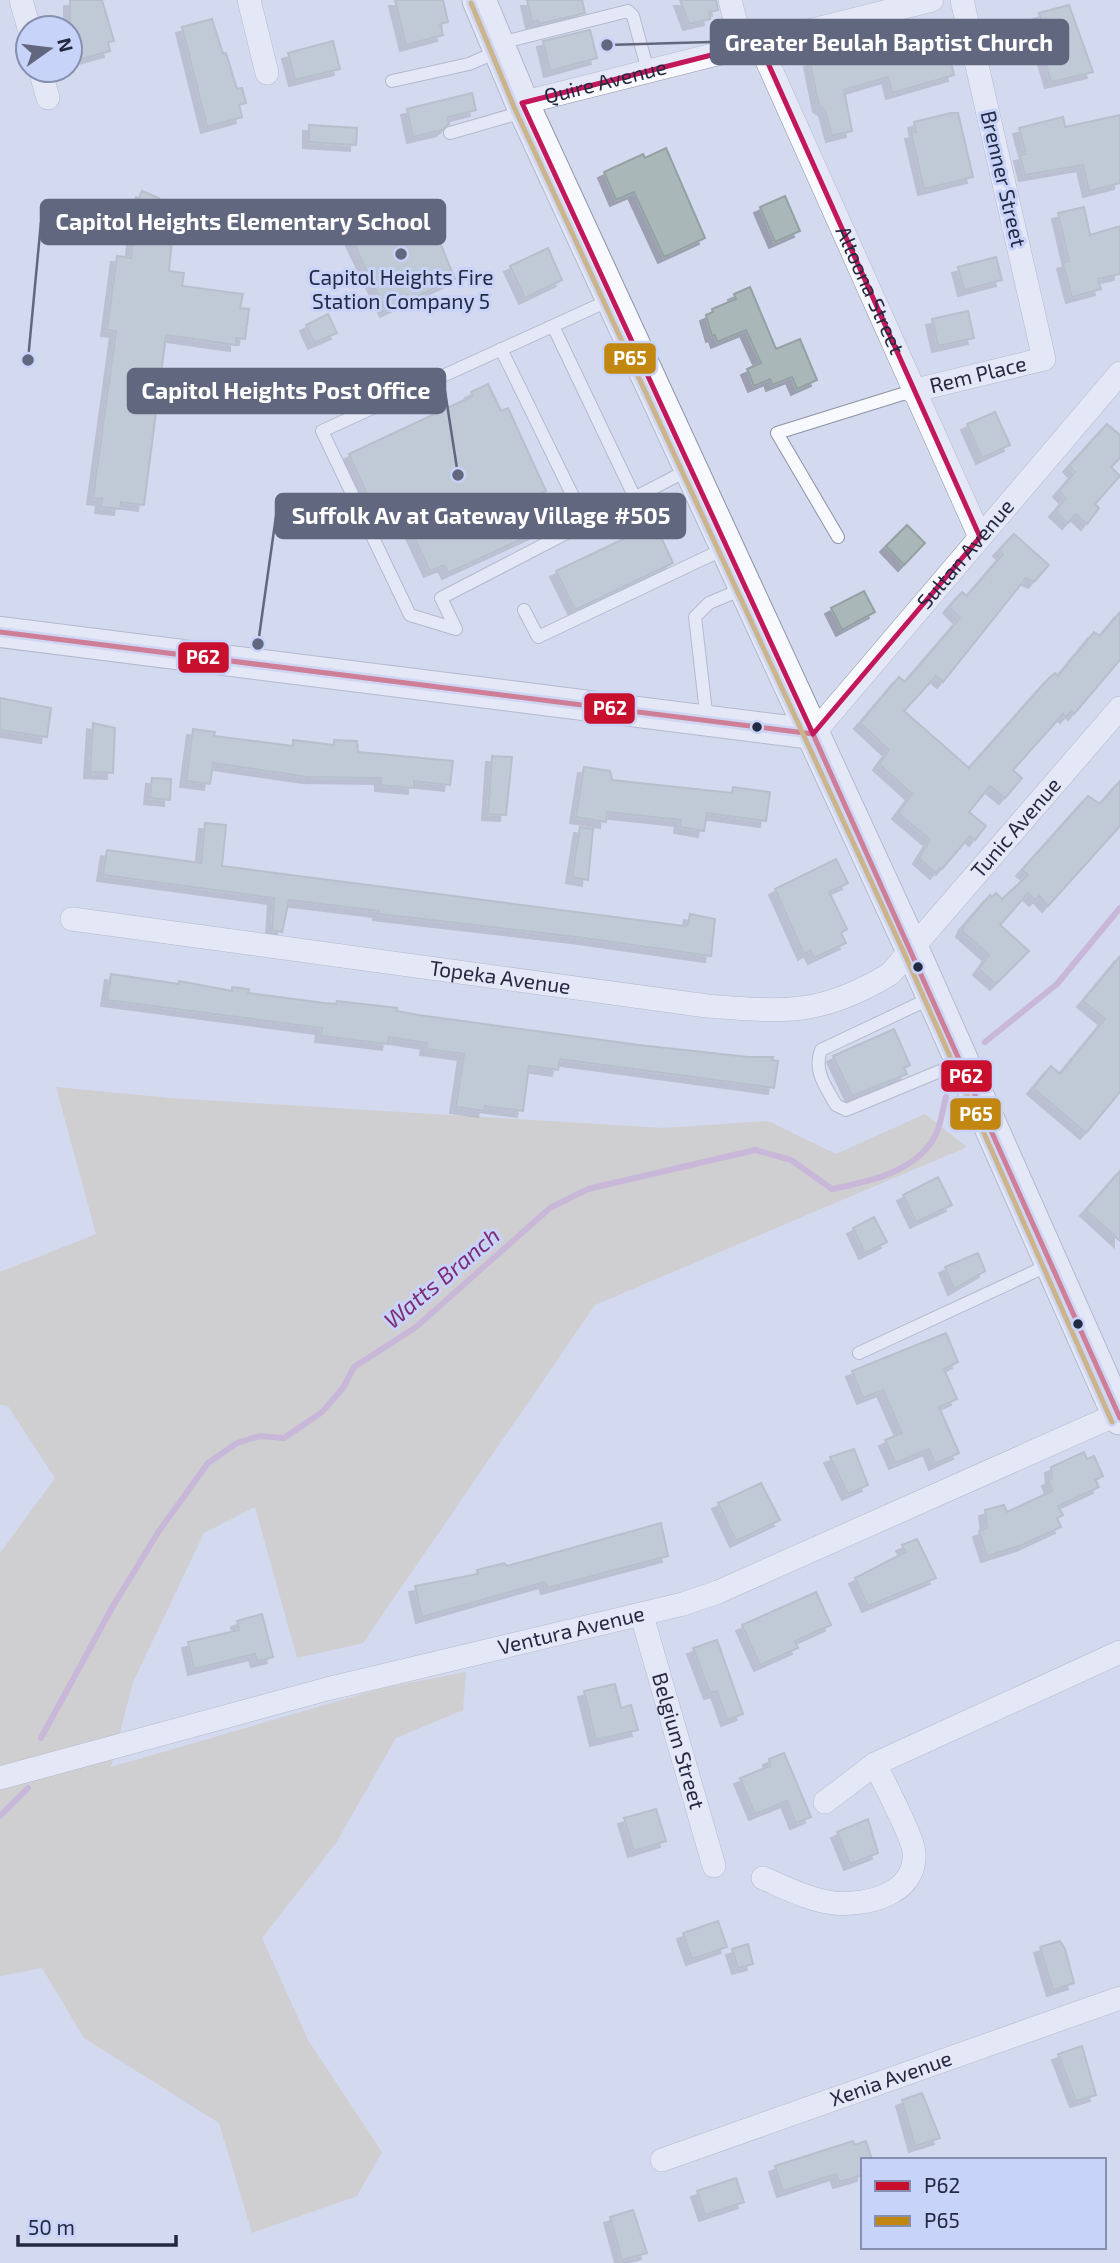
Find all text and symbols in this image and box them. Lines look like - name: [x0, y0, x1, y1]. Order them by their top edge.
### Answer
- north arrow: [14, 14, 84, 84]
- callout: Greater Beulah Baptist Church: [711, 20, 1068, 64]
- text: Greater Beulah Baptist Church: [725, 28, 1053, 56]
- text: N: [53, 35, 79, 54]
- street label: Quire Avenue: [541, 53, 669, 109]
- street label: Brenner Street: [977, 108, 1032, 249]
- callout: Capitol Heights Elementary School: [41, 200, 445, 244]
- text: Capitol Heights Elementary School: [55, 207, 431, 235]
- street label: Altoona Street: [831, 222, 911, 358]
- marker: Capitol Heights Fire Station Company 5: [393, 246, 409, 262]
- place label: Capitol Heights Fire Station Company 5: [309, 264, 493, 313]
- line badge: P65: [603, 342, 657, 375]
- text: P65: [613, 346, 647, 369]
- street label: Rem Place: [927, 350, 1029, 397]
- callout: Capitol Heights Post Office: [128, 369, 445, 413]
- text: Capitol Heights Post Office: [142, 376, 430, 404]
- street label: Sultan Avenue: [911, 493, 1018, 613]
- callout: Suffolk Av at Gateway Village #505: [276, 494, 685, 538]
- text: Suffolk Av at Gateway Village #505: [292, 501, 670, 529]
- line badge: P62: [177, 641, 230, 674]
- text: P62: [186, 645, 220, 668]
- line badge: P62: [583, 692, 636, 725]
- text: P62: [593, 696, 627, 719]
- unlabelled marker: [750, 720, 764, 734]
- street label: Tunic Avenue: [965, 772, 1065, 882]
- street label: Topeka Avenue: [428, 954, 572, 998]
- unlabelled marker: [911, 960, 925, 974]
- line badge: P62: [940, 1059, 993, 1093]
- text: P62: [949, 1064, 983, 1087]
- line badge: P65: [949, 1097, 1002, 1131]
- text: P65: [959, 1102, 993, 1125]
- water label: Watts Branch: [378, 1221, 505, 1334]
- unlabelled marker: [1071, 1317, 1085, 1331]
- street label: Ventura Avenue: [495, 1600, 647, 1659]
- street label: Belgium Street: [648, 1669, 711, 1812]
- street label: Xenia Avenue: [826, 2045, 955, 2111]
- legend: [861, 2158, 1106, 2249]
- text: P62: [924, 2172, 960, 2197]
- scale bar: [18, 2204, 175, 2248]
- text: P65: [924, 2207, 960, 2232]
- text: 50 m: [28, 2214, 75, 2239]

